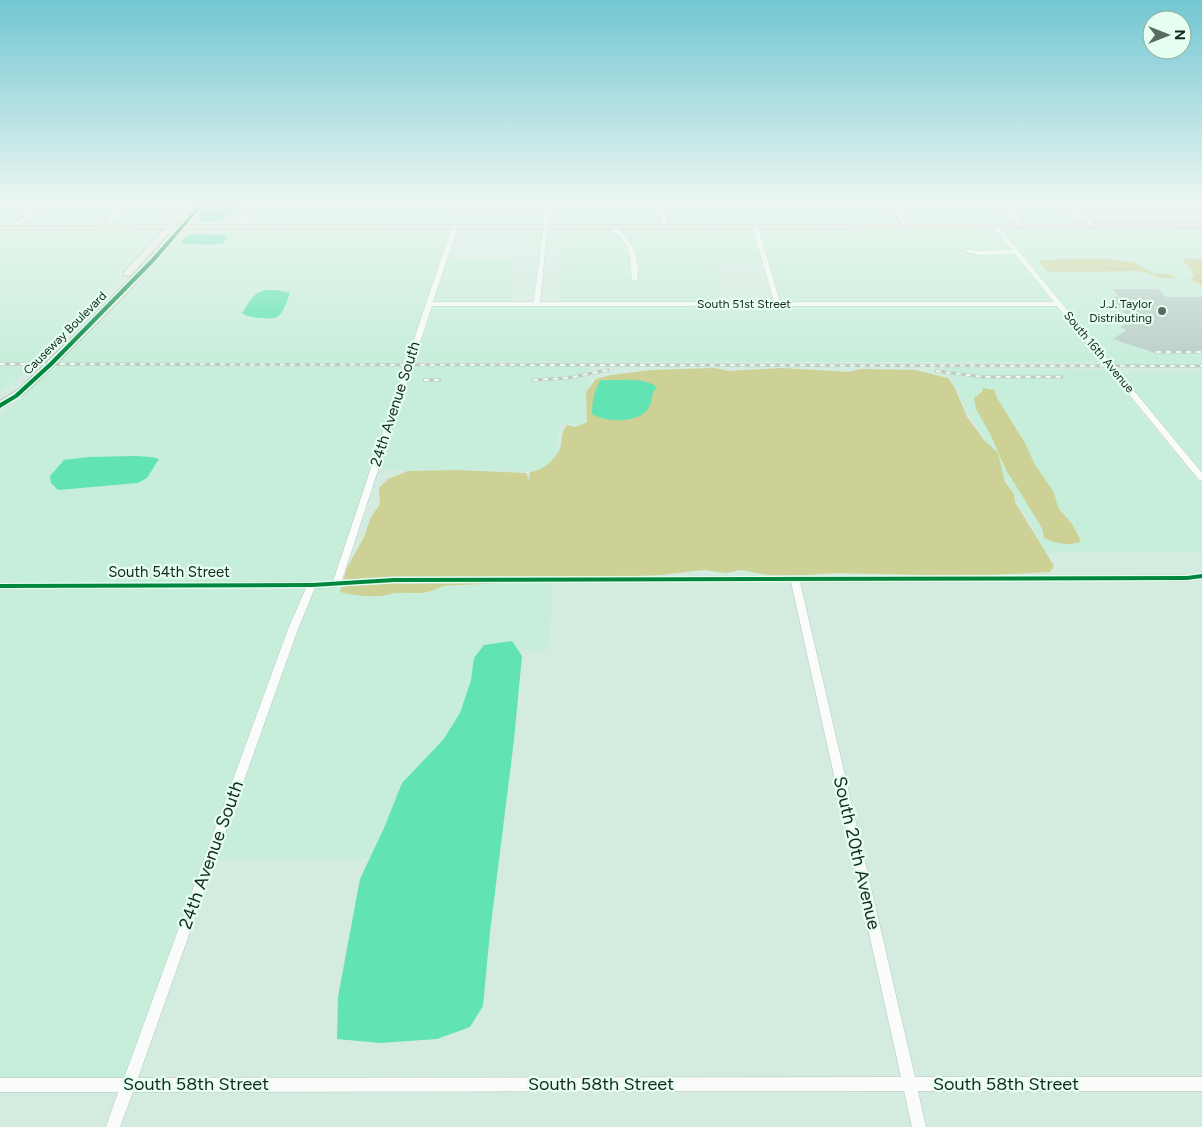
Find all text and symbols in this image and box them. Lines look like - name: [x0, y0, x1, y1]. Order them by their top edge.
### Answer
- north arrow: [1142, 10, 1192, 60]
- text: N: [1171, 30, 1188, 40]
- street label: Causeway Boulevard: [21, 289, 109, 377]
- street label: South 51st Street: [697, 297, 791, 311]
- place label: J.J. Taylor Distributing: [1089, 297, 1152, 325]
- marker: J.J. Taylor Distributing: [1156, 305, 1168, 317]
- street label: South 16th Avenue: [1061, 309, 1137, 396]
- street label: 24th Avenue South: [366, 339, 424, 469]
- street label: South 54th Street: [108, 563, 230, 581]
- street label: South 20th Avenue: [829, 774, 885, 932]
- street label: 24th Avenue South: [174, 778, 248, 932]
- street label: South 58th Street: [123, 1073, 269, 1095]
- street label: South 58th Street: [528, 1073, 674, 1095]
- street label: South 58th Street: [933, 1073, 1079, 1095]

